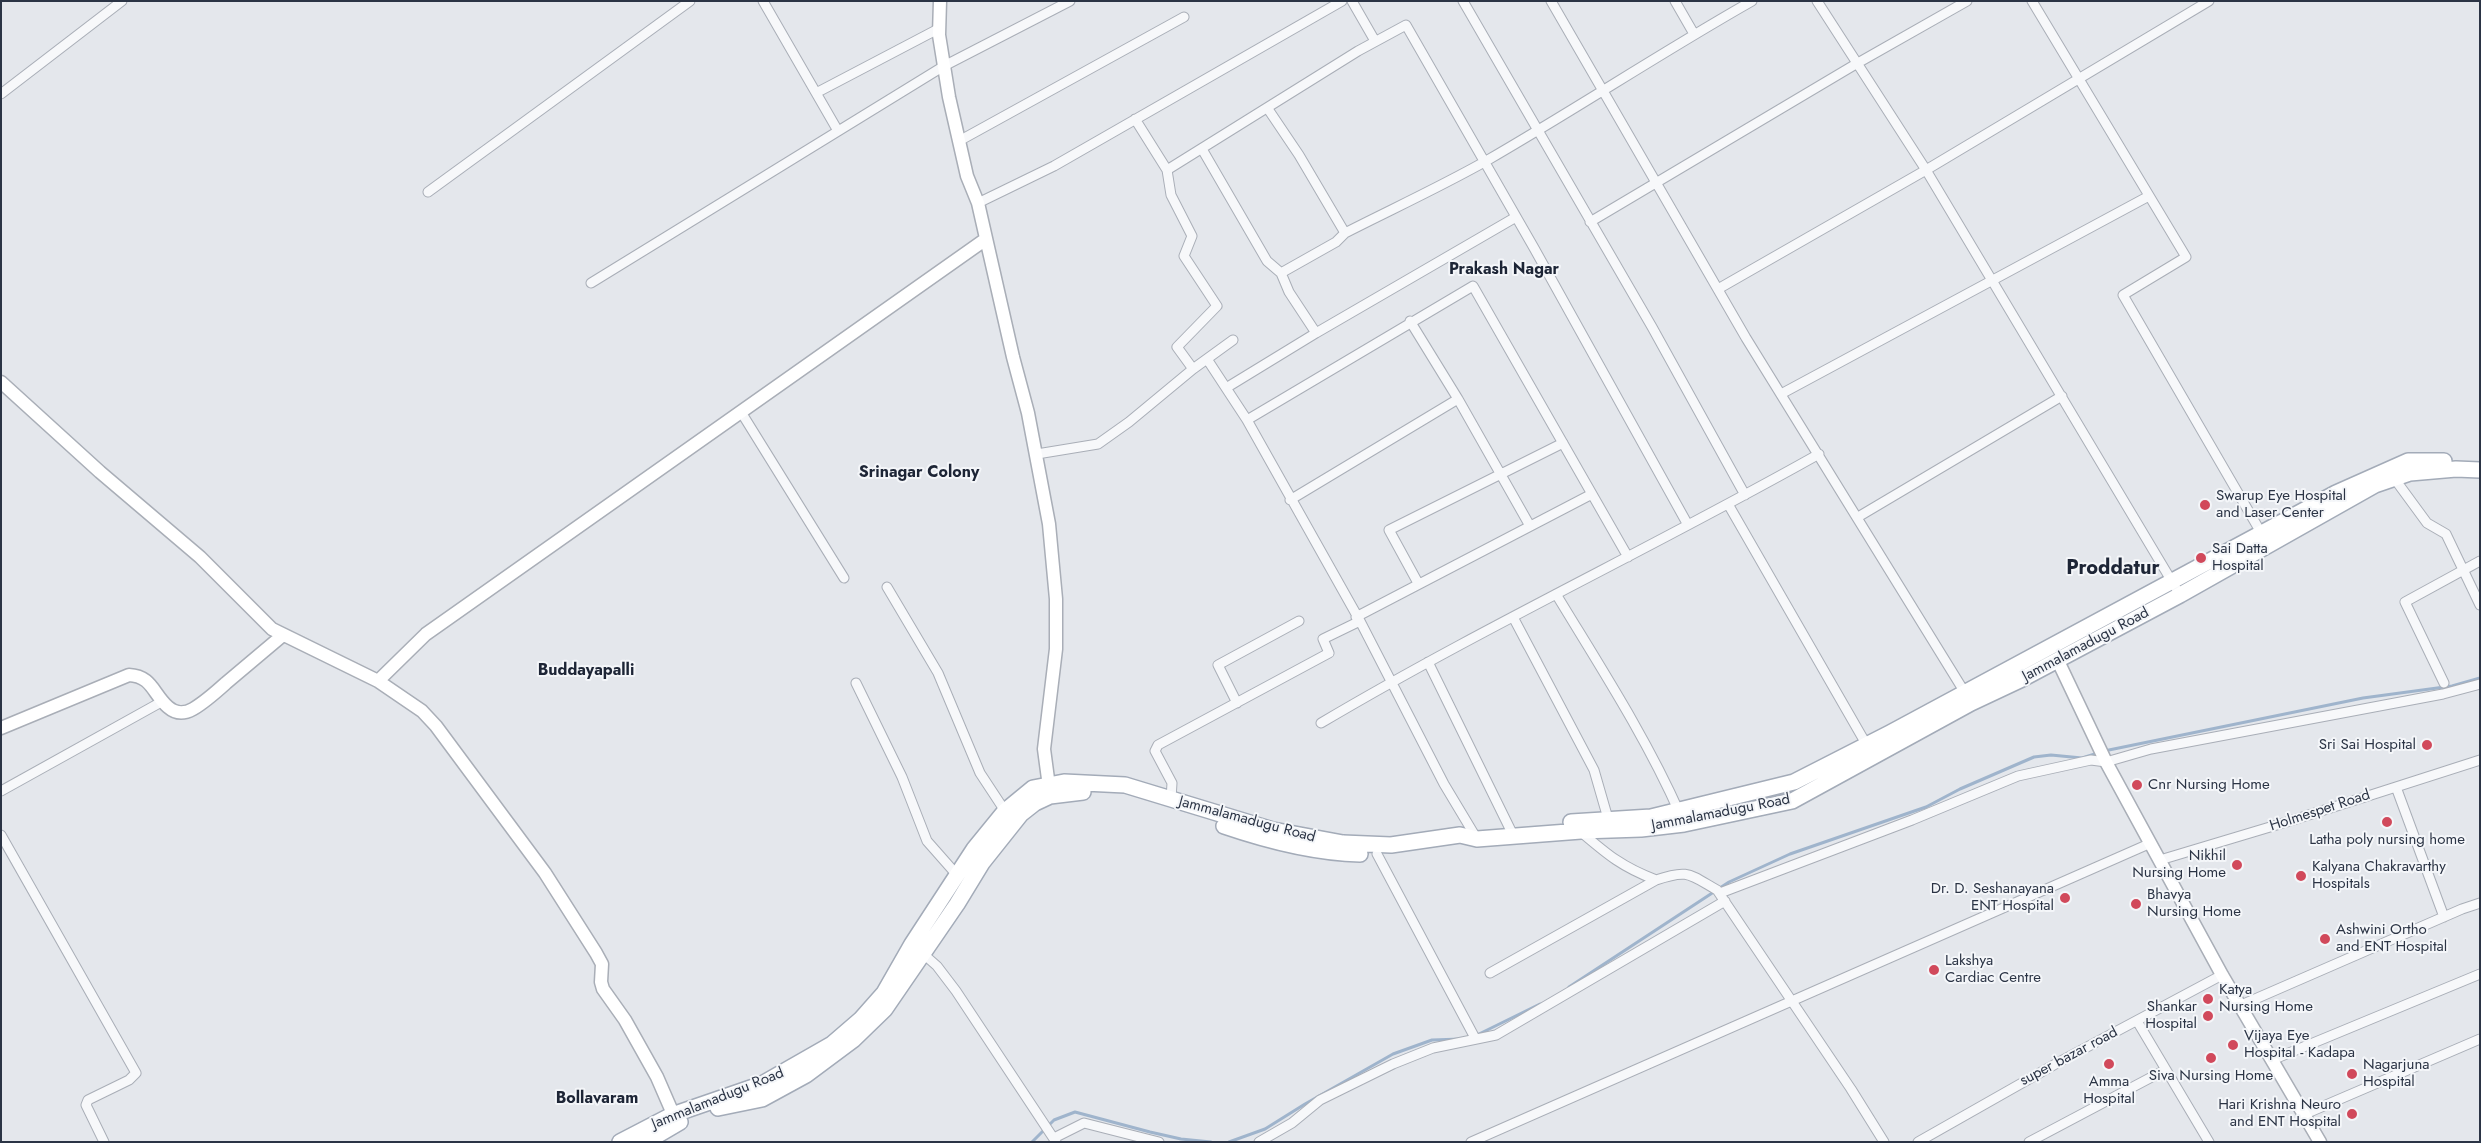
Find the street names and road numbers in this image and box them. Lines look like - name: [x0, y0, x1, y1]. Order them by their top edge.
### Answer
- street label: Jammalamadugu Road: [2020, 604, 2152, 686]
- street label: Holmespet Road: [2267, 786, 2373, 836]
- street label: Jammalamadugu Road: [1650, 791, 1792, 835]
- street label: Jammalamadugu Road: [1177, 793, 1317, 847]
- street label: super bazar road: [2017, 1024, 2121, 1090]
- street label: Jammalamadugu Road: [649, 1064, 787, 1134]

